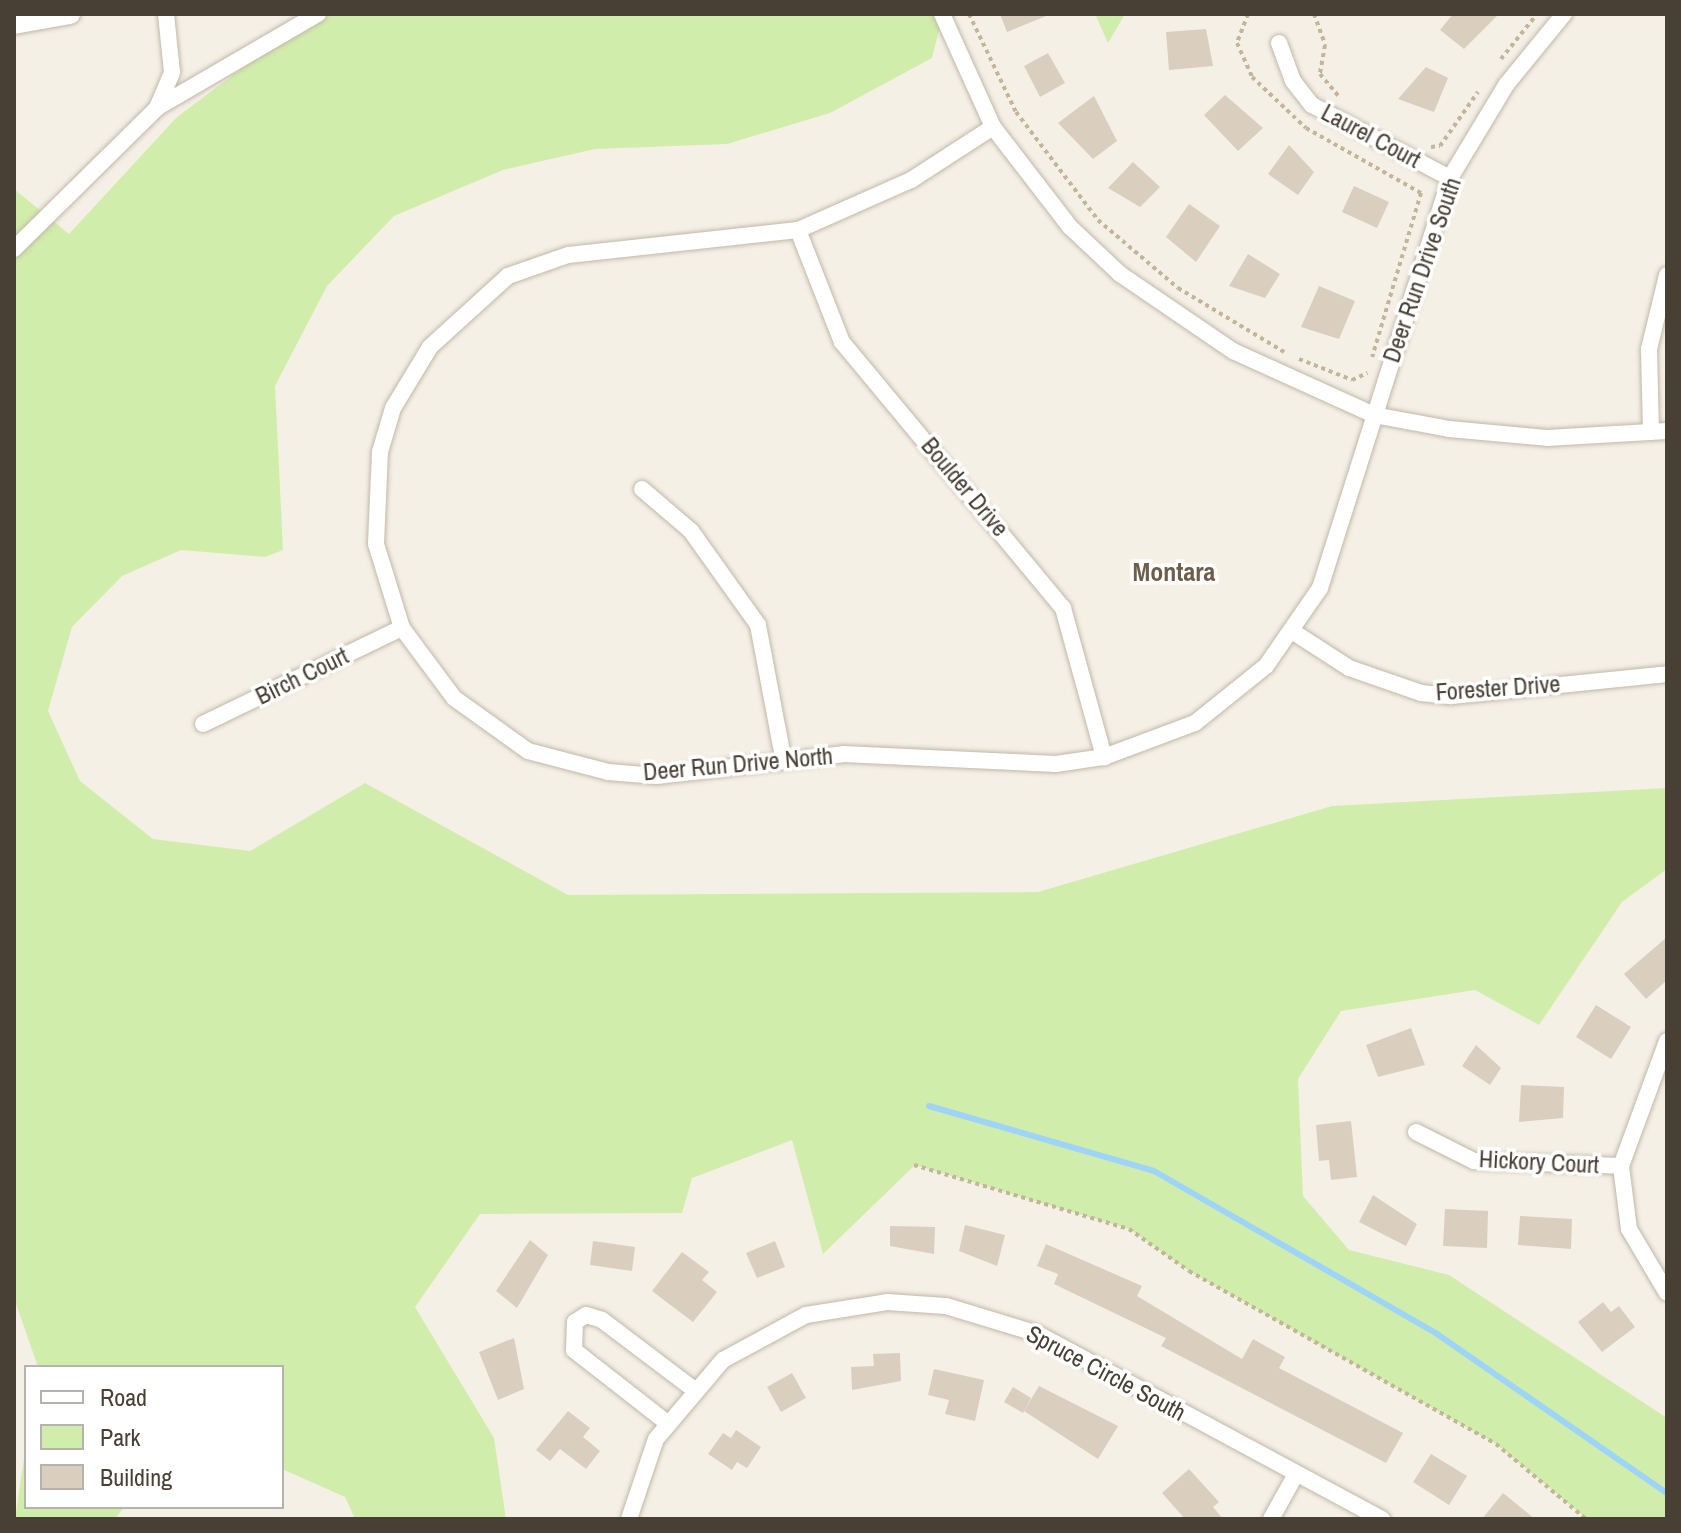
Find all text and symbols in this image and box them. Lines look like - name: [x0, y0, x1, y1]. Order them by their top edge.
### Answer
- street label: Laurel Court: [1316, 98, 1426, 174]
- street label: Deer Run Drive South: [1377, 174, 1467, 366]
- street label: Boulder Drive: [915, 432, 1015, 542]
- district label: Montara: [1133, 556, 1215, 588]
- street label: Birch Court: [251, 641, 353, 711]
- street label: Forester Drive: [1435, 669, 1561, 707]
- street label: Deer Run Drive North: [642, 741, 834, 787]
- street label: Hickory Court: [1478, 1144, 1600, 1180]
- street label: Spruce Circle South: [1021, 1319, 1191, 1427]
- legend: [24, 1365, 284, 1509]
- text: Road: [100, 1381, 147, 1413]
- text: Park: [100, 1421, 140, 1453]
- text: Building: [100, 1461, 172, 1493]

